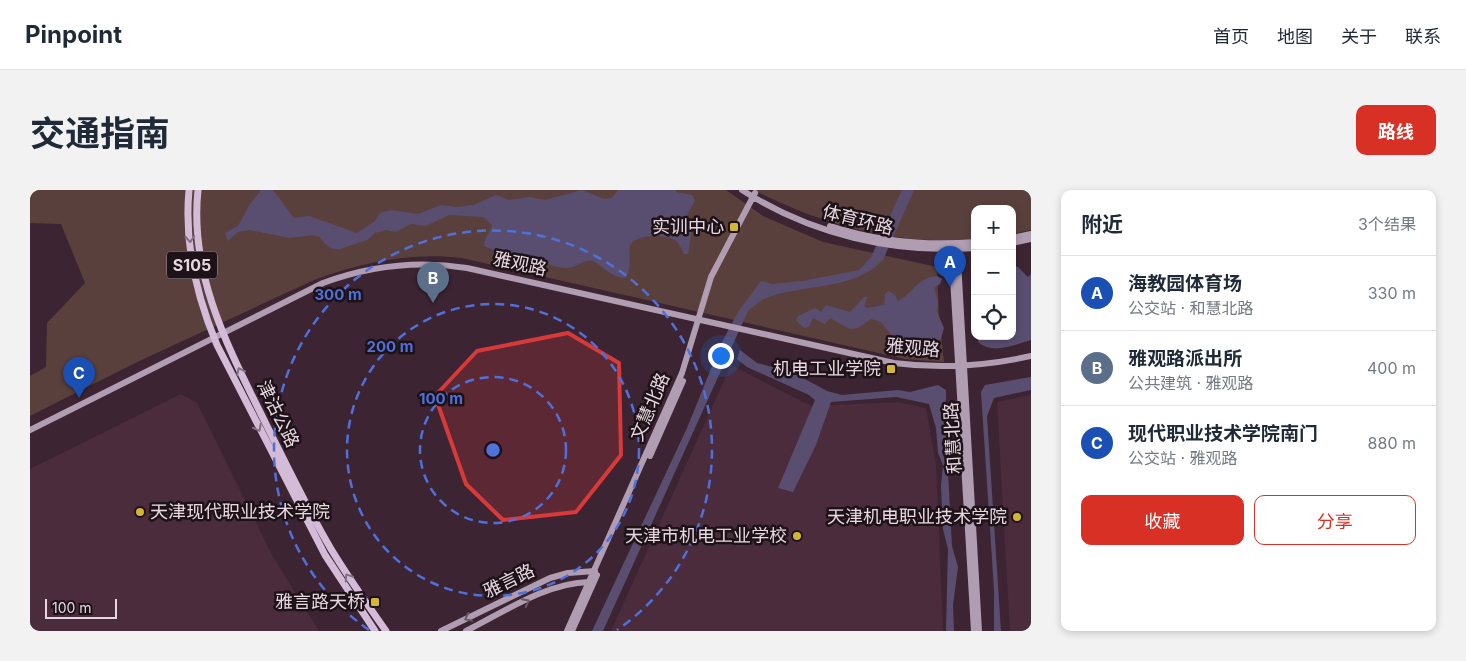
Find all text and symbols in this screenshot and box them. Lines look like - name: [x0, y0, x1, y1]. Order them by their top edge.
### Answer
- text: Pinpoint: [25, 20, 122, 49]
- text: 首页: [1213, 26, 1249, 47]
- text: 地图: [1277, 26, 1313, 47]
- text: 关于: [1341, 26, 1377, 47]
- text: 联系: [1405, 26, 1441, 47]
- button: 路线: [1356, 105, 1436, 155]
- text: 交通指南: [30, 112, 170, 154]
- street label: 体育环路: [821, 201, 896, 238]
- map controls: [971, 205, 1016, 340]
- button: +: [971, 205, 1016, 250]
- text: 附近: [1081, 212, 1123, 237]
- text: 3个结果: [1358, 214, 1416, 234]
- place label: 实训中心: [652, 216, 724, 237]
- marker: 实训中心: [728, 221, 740, 233]
- one-way arrow: [184, 235, 195, 243]
- pin: A: [934, 246, 966, 287]
- street label: 雅观路: [492, 248, 549, 279]
- button: −: [971, 250, 1016, 295]
- road number: S105: [167, 252, 217, 278]
- pin: B: [417, 262, 449, 303]
- text: 海教园体育场: [1128, 272, 1242, 295]
- text: A: [1091, 283, 1103, 303]
- text: 330 m: [1368, 283, 1416, 303]
- text: 300 m: [314, 285, 362, 304]
- button: locate: [971, 295, 1016, 340]
- text: 公交站 · 和慧北路: [1128, 298, 1254, 318]
- street label: 雅观路: [885, 335, 941, 360]
- text: 200 m: [367, 337, 413, 356]
- your location: [708, 343, 734, 369]
- text: 雅观路派出所: [1128, 347, 1242, 370]
- pin: C: [63, 357, 95, 398]
- place label: 机电工业学院: [773, 358, 881, 379]
- text: B: [1092, 358, 1102, 378]
- text: 400 m: [1367, 358, 1416, 378]
- marker: 机电工业学院: [885, 363, 897, 375]
- one-way arrow: [236, 367, 246, 376]
- street label: 文慧北路: [626, 370, 673, 444]
- text: 公共建筑 · 雅观路: [1128, 373, 1254, 393]
- street label: 津沽公路: [253, 377, 304, 451]
- text: 100 m: [419, 389, 463, 408]
- street label: 和慧北路: [940, 402, 965, 475]
- text: 现代职业技术学院南门: [1128, 422, 1318, 445]
- one-way arrow: [252, 423, 262, 432]
- text: C: [1091, 433, 1103, 453]
- text: 880 m: [1368, 433, 1416, 453]
- centre of rings: [484, 441, 502, 459]
- text: 公交站 · 雅观路: [1128, 448, 1238, 468]
- button: 收藏: [1081, 495, 1244, 545]
- button: 分享: [1254, 495, 1416, 545]
- place label: 天津现代职业技术学院: [150, 501, 330, 522]
- marker: 天津现代职业技术学院: [134, 506, 146, 518]
- place label: 天津机电职业技术学院: [827, 506, 1007, 527]
- marker: 天津机电职业技术学院: [1011, 511, 1023, 523]
- place label: 天津市机电工业学校: [625, 525, 787, 546]
- marker: 天津市机电工业学校: [791, 530, 803, 542]
- street label: 雅言路: [480, 559, 538, 602]
- one-way arrow: [345, 573, 354, 582]
- place label: 雅言路天桥: [275, 591, 365, 612]
- scale bar: [45, 596, 118, 619]
- marker: 雅言路天桥: [369, 596, 381, 608]
- one-way arrow: [520, 598, 529, 608]
- text: 100 m: [52, 599, 92, 616]
- one-way arrow: [464, 612, 473, 622]

